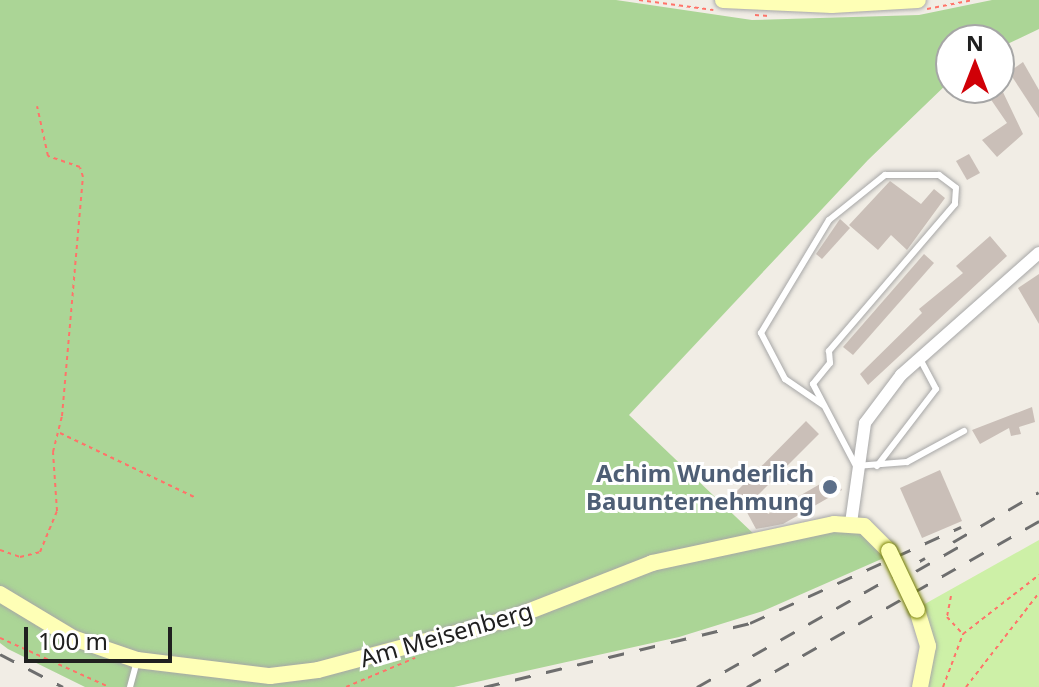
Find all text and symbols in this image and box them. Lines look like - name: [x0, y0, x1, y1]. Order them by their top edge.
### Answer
- north arrow: [935, 24, 1015, 104]
- text: N: [966, 27, 984, 57]
- place label: Achim Wunderlich Bauunternehmung: [586, 459, 814, 515]
- marker: Achim Wunderlich Bauunternehmung: [821, 478, 839, 496]
- street label: Am Meisenberg: [356, 596, 536, 672]
- scale bar: [28, 611, 176, 661]
- text: 100 m: [38, 624, 108, 657]

